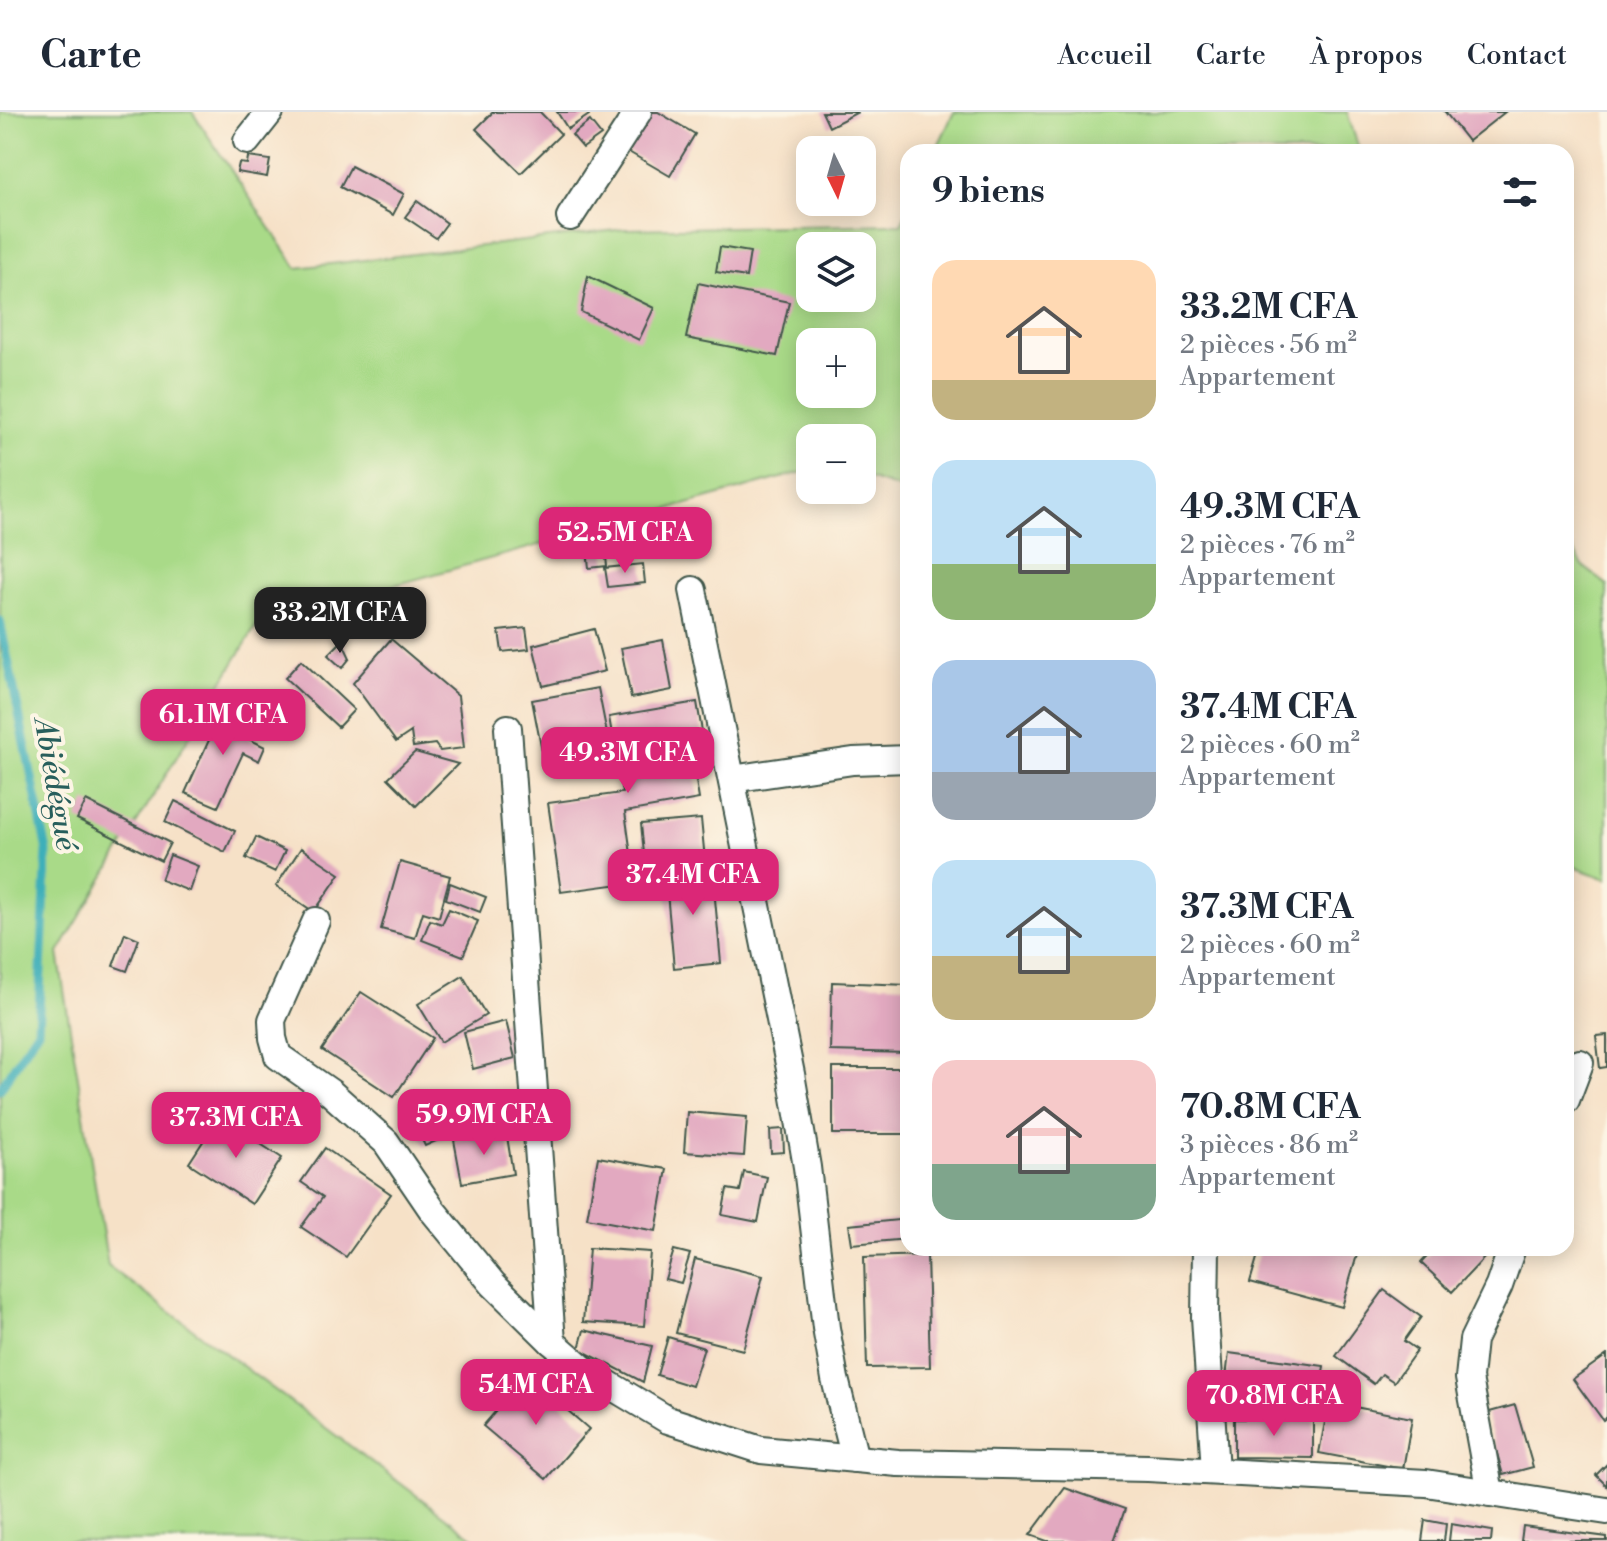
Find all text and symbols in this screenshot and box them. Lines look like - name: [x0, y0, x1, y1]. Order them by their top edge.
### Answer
- text: Carte: [40, 32, 142, 79]
- text: Accueil: [1057, 38, 1152, 73]
- text: Carte: [1196, 38, 1266, 73]
- text: À propos: [1310, 38, 1423, 73]
- text: Contact: [1467, 38, 1567, 73]
- north arrow: [796, 136, 876, 216]
- map controls: [796, 136, 876, 504]
- icon: filters: [1498, 170, 1542, 214]
- text: 9 biens: [932, 171, 1045, 213]
- button: layers: [796, 232, 876, 312]
- text: 33.2M CFA: [1180, 287, 1357, 329]
- icon: home: [996, 292, 1092, 388]
- button: +: [796, 328, 876, 408]
- text: 2 pièces · 56 m²: [1180, 329, 1357, 361]
- text: Appartement: [1180, 361, 1336, 393]
- button: −: [796, 424, 876, 504]
- text: 49.3M CFA: [1180, 487, 1360, 529]
- icon: home: [996, 492, 1092, 588]
- pin: 52.5M CFA: [533, 507, 717, 575]
- text: 52.5M CFA: [557, 517, 693, 549]
- text: 2 pièces · 76 m²: [1180, 529, 1355, 561]
- text: Appartement: [1180, 561, 1336, 593]
- pin: 33.2M CFA: [248, 587, 432, 655]
- text: 33.2M CFA: [272, 597, 408, 629]
- text: 37.4M CFA: [1180, 687, 1356, 729]
- pin: 61.1M CFA: [131, 689, 315, 757]
- icon: home: [996, 692, 1092, 788]
- text: 61.1M CFA: [158, 699, 288, 731]
- water label: Abiédégué: [24, 712, 86, 855]
- pin: 49.3M CFA: [536, 727, 720, 795]
- text: 2 pièces · 60 m²: [1180, 729, 1360, 761]
- text: 49.3M CFA: [559, 737, 697, 769]
- text: Appartement: [1180, 761, 1336, 793]
- pin: 37.4M CFA: [601, 849, 785, 917]
- text: 37.4M CFA: [626, 859, 760, 891]
- text: 37.3M CFA: [1180, 887, 1354, 929]
- icon: home: [996, 892, 1092, 988]
- text: 2 pièces · 60 m²: [1180, 929, 1360, 961]
- text: Appartement: [1180, 961, 1336, 993]
- text: 70.8M CFA: [1180, 1087, 1360, 1129]
- pin: 59.9M CFA: [392, 1089, 576, 1157]
- pin: 37.3M CFA: [144, 1092, 328, 1160]
- icon: home: [996, 1092, 1092, 1188]
- text: 59.9M CFA: [416, 1099, 552, 1131]
- text: 37.3M CFA: [170, 1102, 302, 1134]
- text: 3 pièces · 86 m²: [1180, 1129, 1358, 1161]
- text: Appartement: [1180, 1161, 1336, 1193]
- pin: 54M CFA: [462, 1359, 610, 1427]
- text: 54M CFA: [479, 1369, 593, 1401]
- pin: 70.8M CFA: [1182, 1370, 1366, 1438]
- text: 70.8M CFA: [1205, 1380, 1343, 1412]

